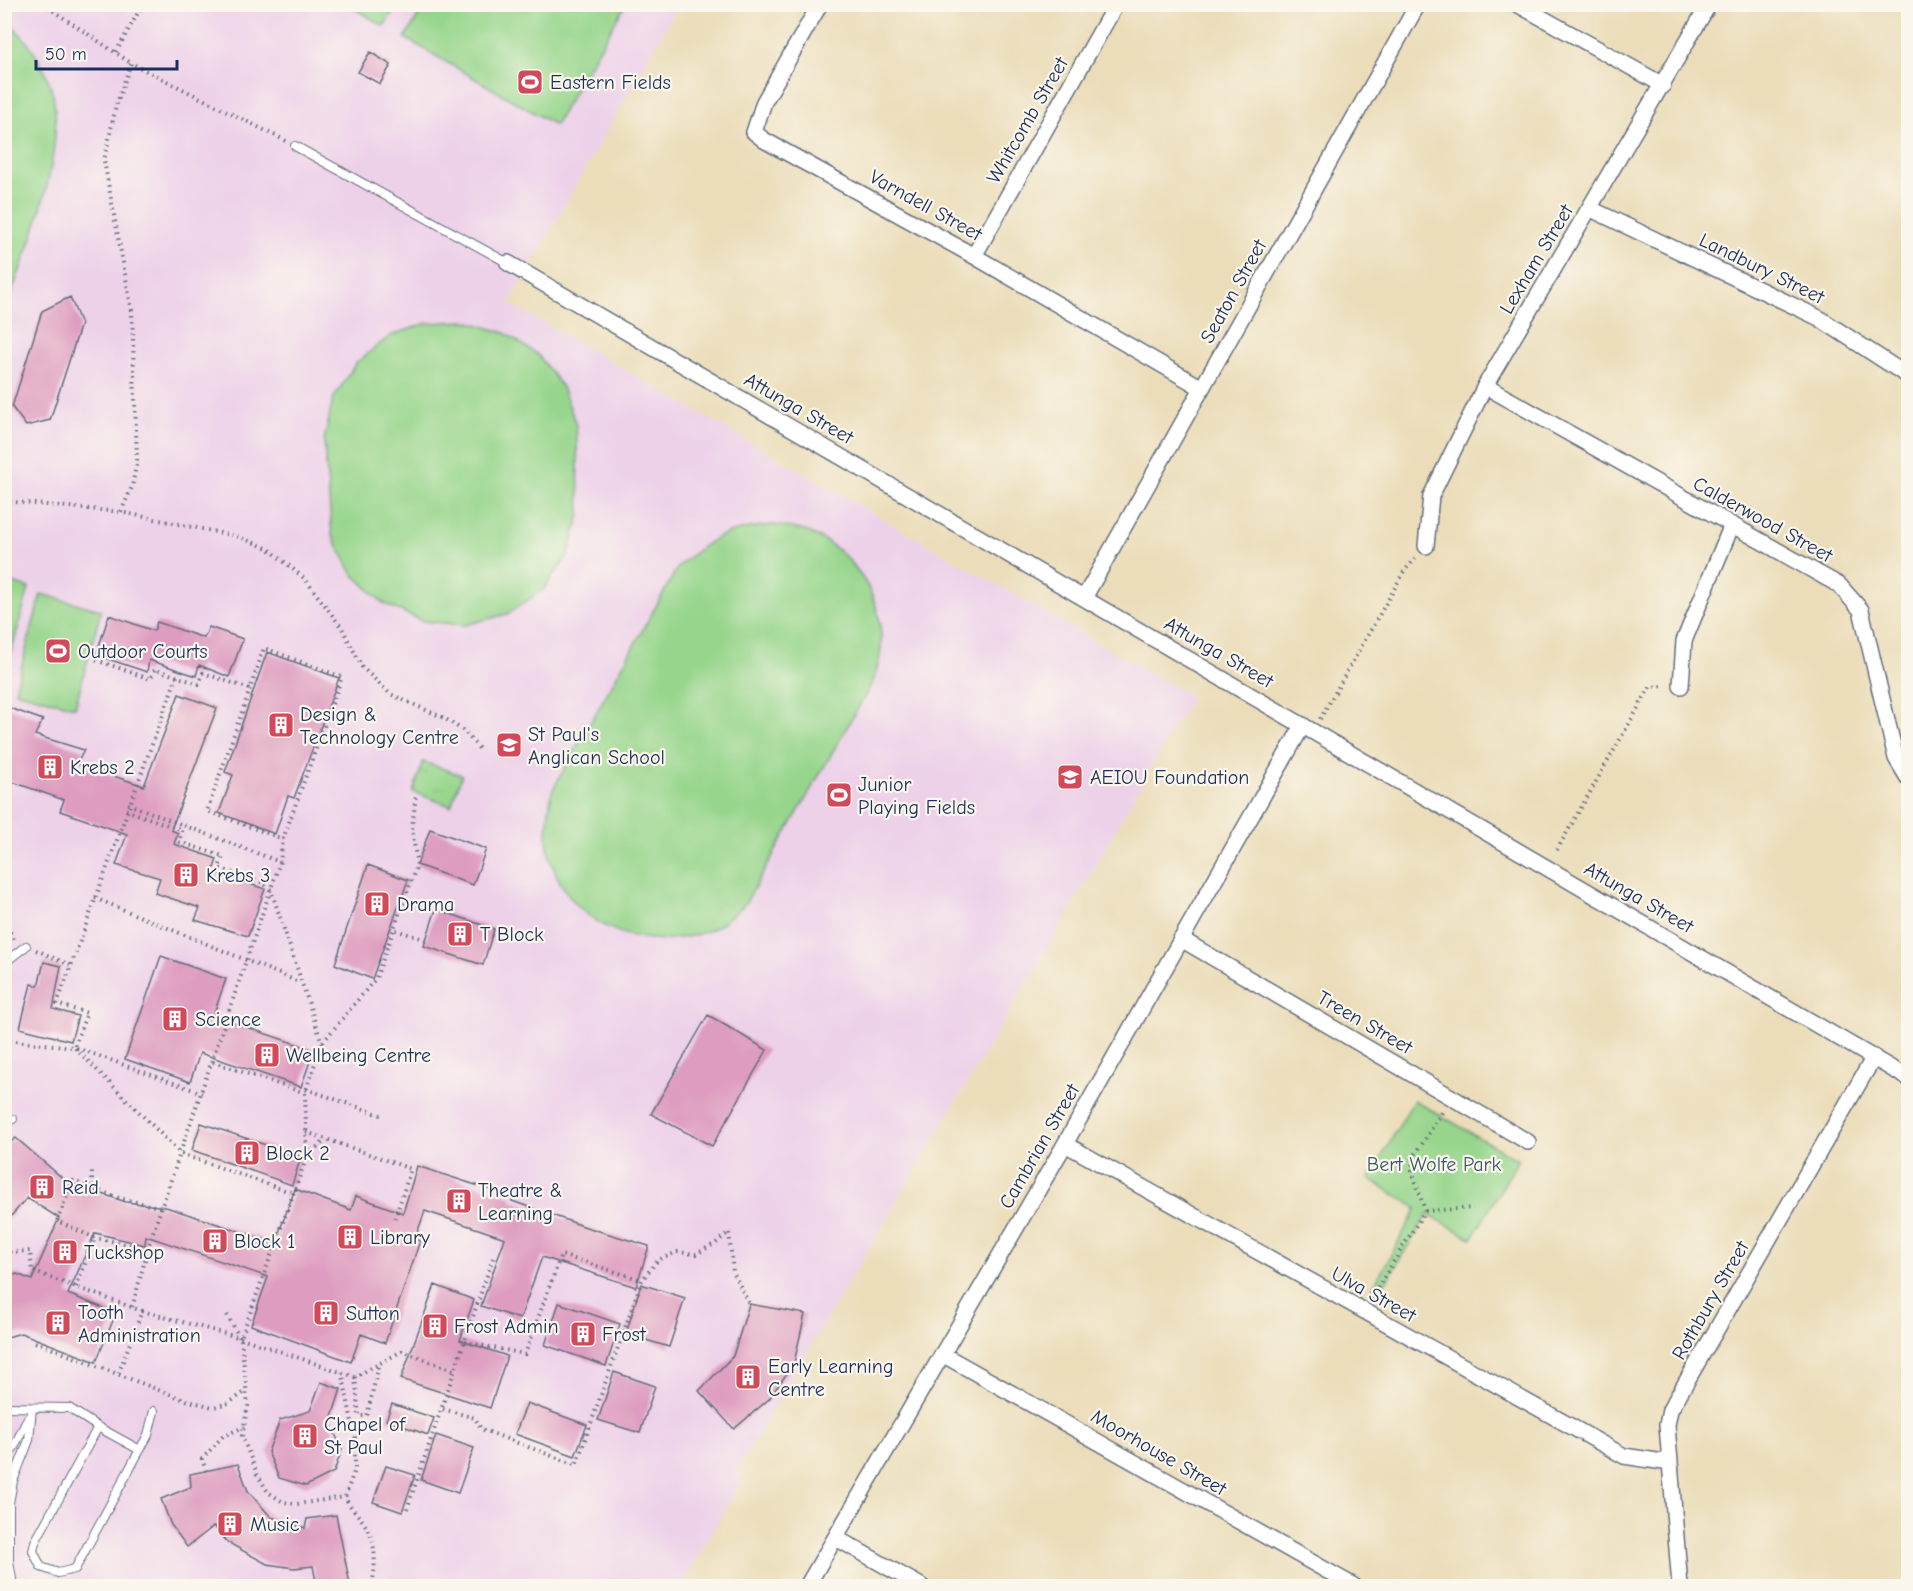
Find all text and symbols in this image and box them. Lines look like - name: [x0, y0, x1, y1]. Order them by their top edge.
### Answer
- scale bar: [36, 33, 177, 71]
- text: 50 m: [45, 44, 87, 65]
- street label: Whitcomb Street: [982, 52, 1074, 187]
- sports icon: Eastern Fields: [515, 67, 545, 97]
- place label: Eastern Fields: [550, 71, 671, 94]
- street label: Varndell Street: [865, 165, 987, 246]
- street label: Lexham Street: [1495, 199, 1579, 318]
- street label: Landbury Street: [1696, 228, 1829, 309]
- street label: Seaton Street: [1196, 234, 1272, 347]
- street label: Attunga Street: [740, 368, 858, 450]
- street label: Calderwood Street: [1689, 472, 1838, 568]
- street label: Attunga Street: [1160, 612, 1278, 694]
- sports icon: Outdoor Courts: [43, 636, 73, 666]
- place label: Outdoor Courts: [78, 640, 208, 663]
- place label: Design & Technology Centre: [300, 703, 459, 749]
- building icon: Design & Technology Centre: [266, 710, 296, 740]
- place label: St Paul's Anglican School: [528, 723, 665, 769]
- school or university icon: St Paul's Anglican School: [494, 730, 524, 760]
- building icon: Krebs 2: [35, 752, 65, 782]
- place label: Krebs 2: [70, 756, 135, 779]
- school or university icon: AEIOU Foundation: [1055, 762, 1085, 792]
- place label: AEIOU Foundation: [1090, 766, 1249, 789]
- place label: Junior Playing Fields: [858, 773, 975, 819]
- sports icon: Junior Playing Fields: [824, 780, 854, 810]
- street label: Attunga Street: [1580, 857, 1698, 939]
- building icon: Krebs 3: [171, 860, 201, 890]
- place label: Krebs 3: [206, 864, 270, 887]
- building icon: Drama: [362, 889, 392, 919]
- place label: Drama: [397, 893, 454, 916]
- building icon: T Block: [445, 919, 475, 949]
- place label: T Block: [480, 923, 544, 946]
- street label: Treen Street: [1313, 986, 1417, 1059]
- building icon: Science: [160, 1004, 190, 1034]
- place label: Science: [195, 1008, 261, 1031]
- building icon: Wellbeing Centre: [252, 1040, 282, 1070]
- place label: Wellbeing Centre: [286, 1044, 431, 1067]
- street label: Cambrian Street: [994, 1079, 1085, 1213]
- building icon: Block 2: [232, 1138, 262, 1168]
- place label: Block 2: [266, 1142, 330, 1165]
- park label: Bert Wolfe Park: [1367, 1153, 1502, 1176]
- building icon: Reid: [27, 1172, 57, 1202]
- place label: Reid: [62, 1176, 99, 1199]
- place label: Theatre & Learning: [478, 1179, 562, 1225]
- building icon: Theatre & Learning: [444, 1186, 474, 1216]
- building icon: Library: [335, 1222, 365, 1252]
- building icon: Block 1: [200, 1226, 230, 1256]
- place label: Library: [370, 1226, 430, 1249]
- place label: Block 1: [234, 1230, 295, 1253]
- street label: Rothbury Street: [1667, 1236, 1754, 1364]
- building icon: Tuckshop: [50, 1237, 80, 1267]
- place label: Tuckshop: [84, 1241, 164, 1264]
- street label: Ulva Street: [1327, 1262, 1421, 1328]
- building icon: Sutton: [311, 1298, 341, 1328]
- place label: Tooth Administration: [78, 1301, 201, 1347]
- place label: Sutton: [346, 1302, 400, 1325]
- building icon: Tooth Administration: [43, 1308, 73, 1338]
- building icon: Frost Admin: [420, 1311, 450, 1341]
- place label: Frost Admin: [454, 1315, 559, 1338]
- building icon: Frost: [568, 1319, 598, 1349]
- place label: Frost: [602, 1323, 647, 1346]
- place label: Early Learning Centre: [768, 1355, 894, 1401]
- building icon: Early Learning Centre: [733, 1362, 763, 1392]
- street label: Moorhouse Street: [1087, 1404, 1232, 1501]
- place label: Chapel of St Paul: [324, 1413, 407, 1459]
- building icon: Chapel of St Paul: [290, 1421, 320, 1451]
- building icon: Music: [215, 1509, 245, 1539]
- place label: Music: [250, 1513, 300, 1536]

